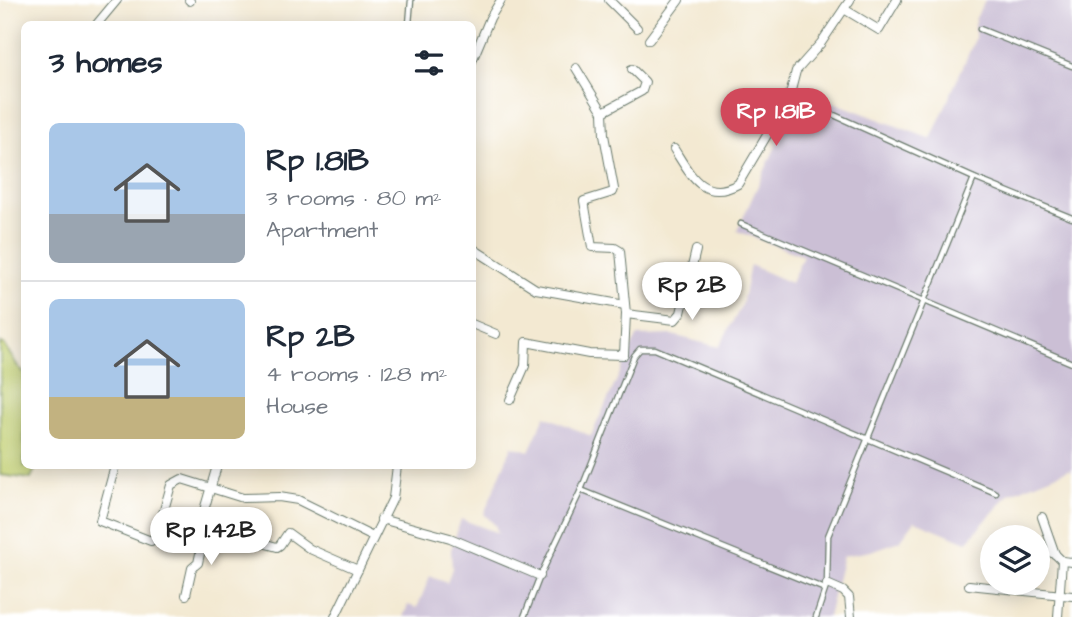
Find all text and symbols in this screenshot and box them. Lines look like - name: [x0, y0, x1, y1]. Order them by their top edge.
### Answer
- text: 3 homes: [49, 42, 163, 84]
- icon: filters: [410, 44, 448, 82]
- pin: Rp 1.81B: [704, 88, 848, 148]
- text: Rp 1.81B: [737, 95, 815, 127]
- text: Rp 1.81B: [266, 140, 369, 182]
- icon: home: [105, 151, 189, 235]
- text: 3 rooms · 80 m²: [266, 182, 442, 214]
- text: Apartment: [266, 214, 378, 246]
- pin: Rp 2B: [643, 262, 741, 322]
- text: Rp 2B: [658, 269, 726, 301]
- text: Rp 2B: [266, 316, 355, 358]
- icon: home: [105, 327, 189, 411]
- text: 4 rooms · 128 m²: [266, 358, 447, 390]
- text: House: [266, 390, 329, 422]
- pin: Rp 1.42B: [139, 508, 283, 567]
- text: Rp 1.42B: [166, 514, 256, 546]
- map controls: [980, 525, 1050, 595]
- button: layers: [980, 525, 1050, 595]

